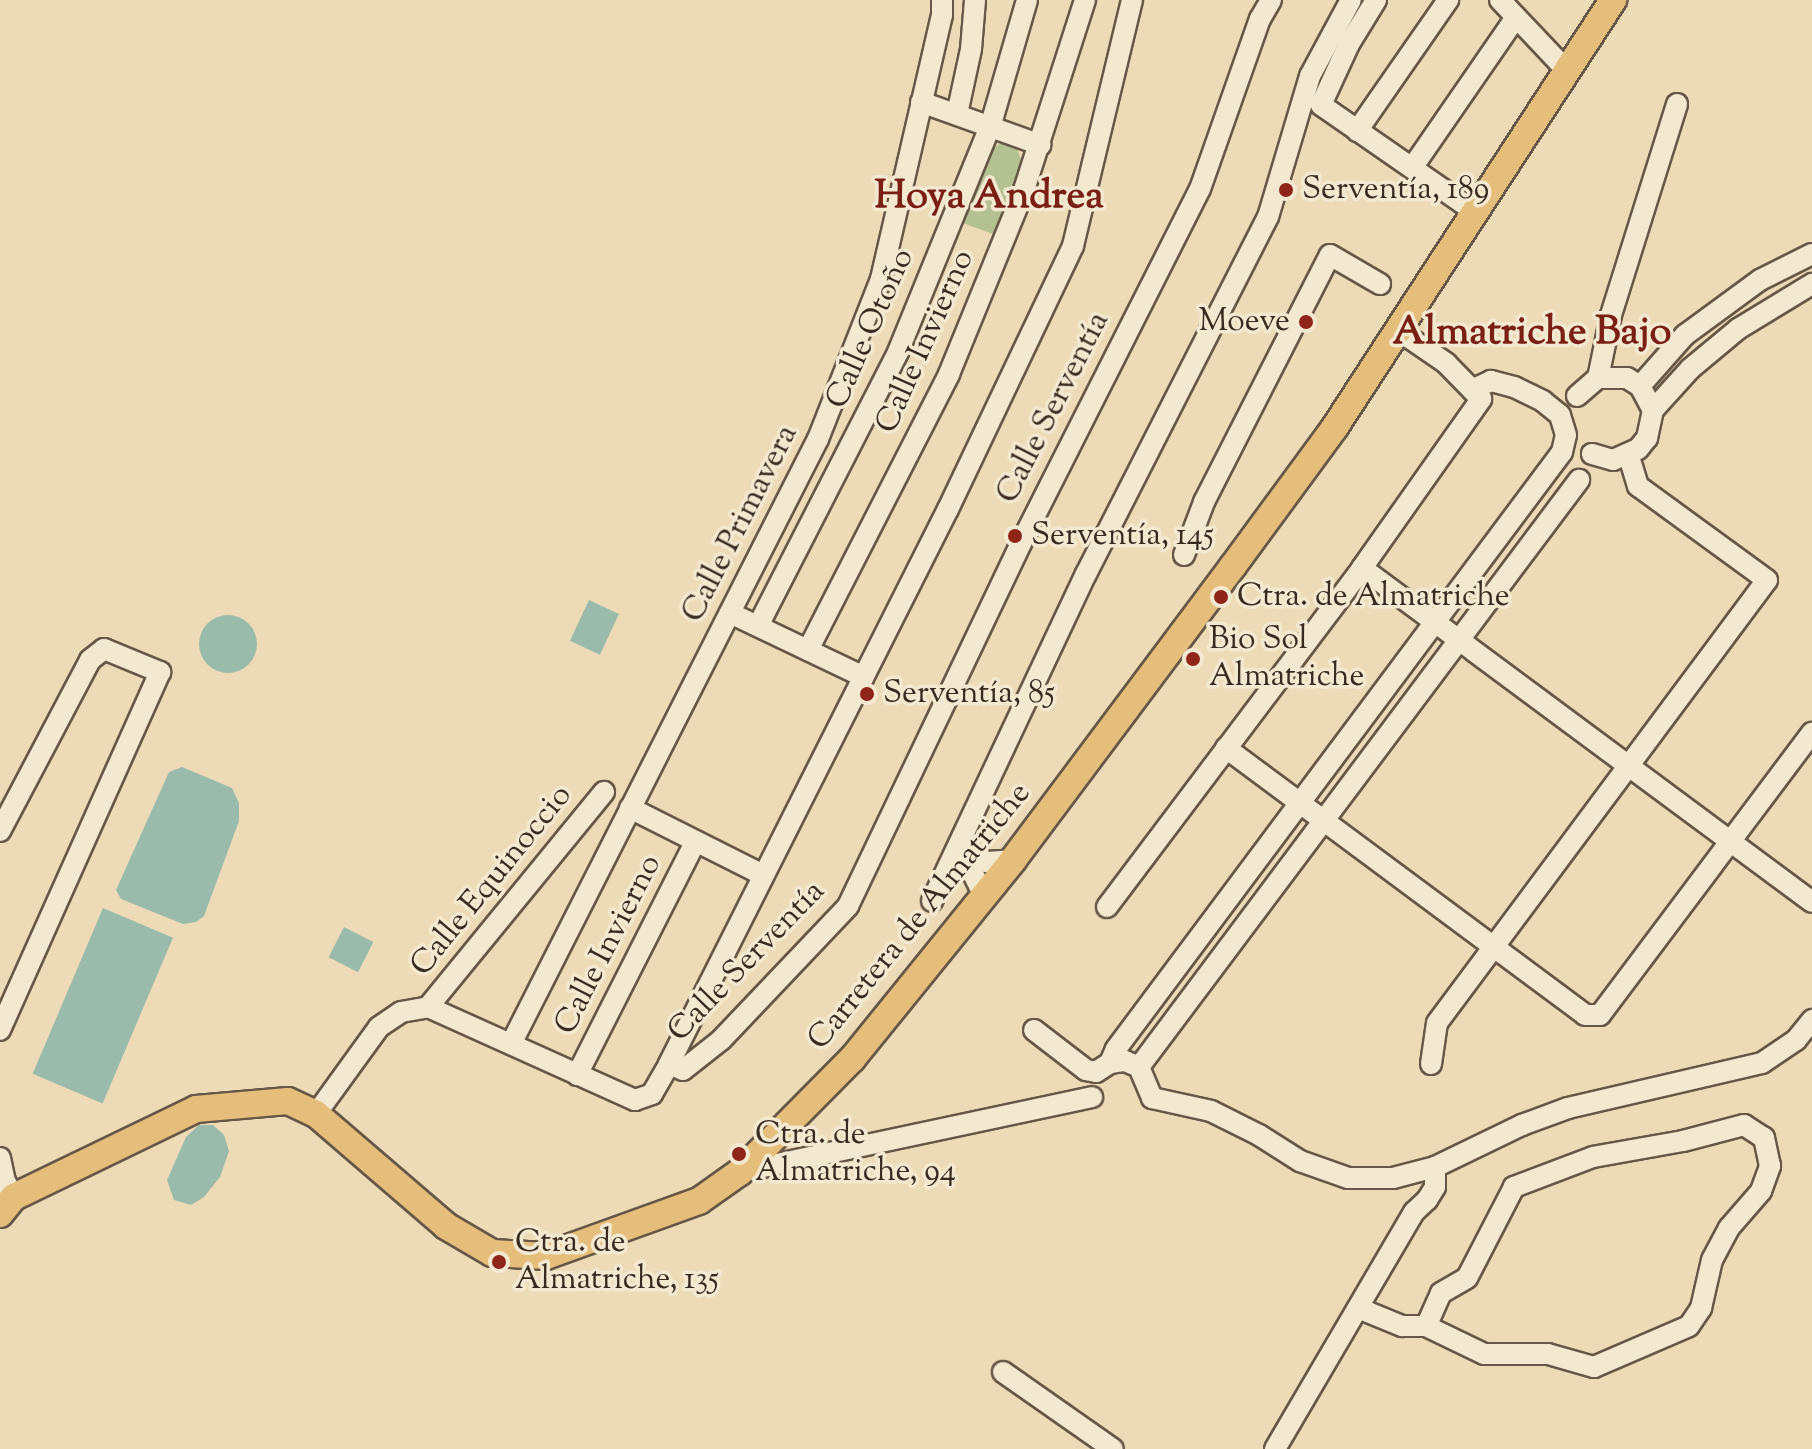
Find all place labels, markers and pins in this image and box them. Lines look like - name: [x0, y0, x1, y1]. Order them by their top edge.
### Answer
- place label: Serventía, 189: [1302, 171, 1489, 209]
- marker: Serventía, 189: [1277, 181, 1295, 199]
- place label: Moeve: [1198, 303, 1290, 341]
- marker: Moeve: [1297, 313, 1315, 331]
- place label: Serventía, 145: [1031, 517, 1214, 555]
- marker: Serventía, 145: [1006, 527, 1024, 545]
- place label: Ctra. de Almatriche: [1237, 578, 1510, 616]
- marker: Ctra. de Almatriche: [1212, 588, 1230, 606]
- place label: Bio Sol Almatriche: [1209, 622, 1364, 697]
- marker: Bio Sol Almatriche: [1184, 650, 1202, 668]
- place label: Serventía, 85: [883, 675, 1055, 713]
- marker: Serventía, 85: [858, 685, 876, 703]
- place label: Ctra. de Almatriche, 94: [755, 1117, 956, 1192]
- marker: Ctra. de Almatriche, 94: [730, 1145, 748, 1163]
- place label: Ctra. de Almatriche, 135: [515, 1225, 719, 1300]
- marker: Ctra. de Almatriche, 135: [490, 1253, 508, 1271]

